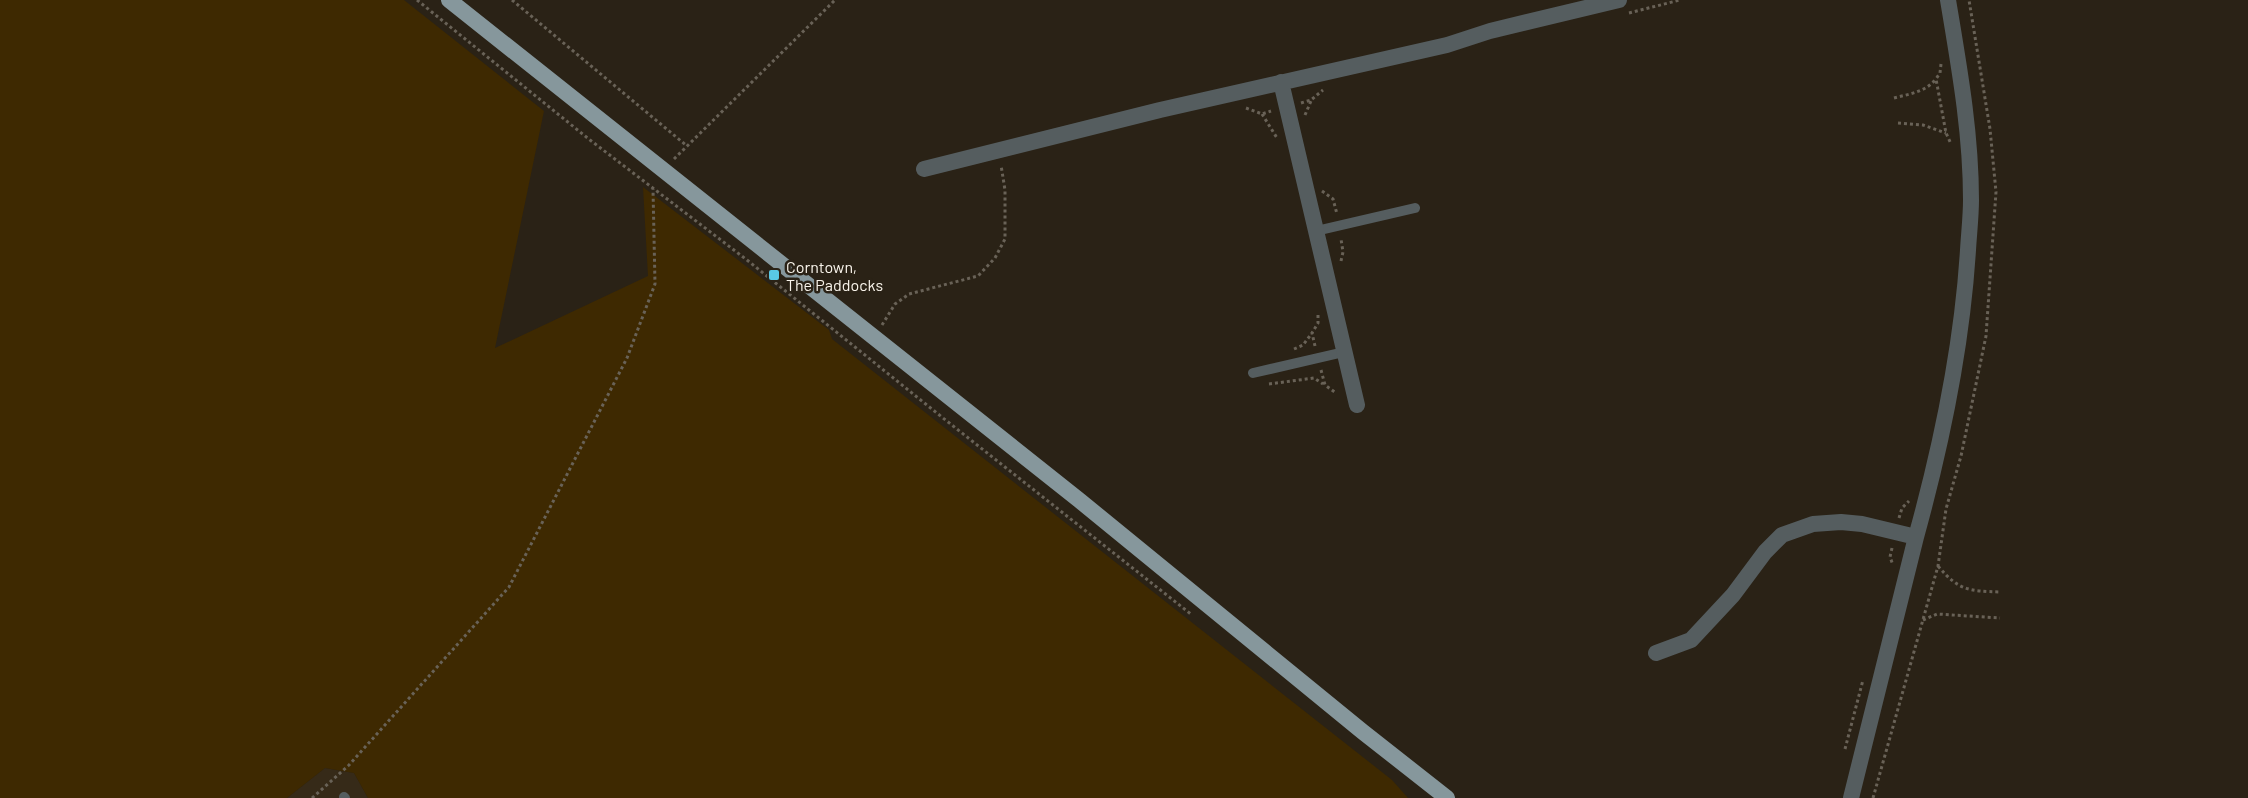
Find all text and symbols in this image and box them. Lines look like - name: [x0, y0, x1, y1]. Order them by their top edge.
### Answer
- place label: Corntown, The Paddocks: [786, 257, 883, 294]
- marker: Corntown, The Paddocks: [767, 268, 781, 282]

